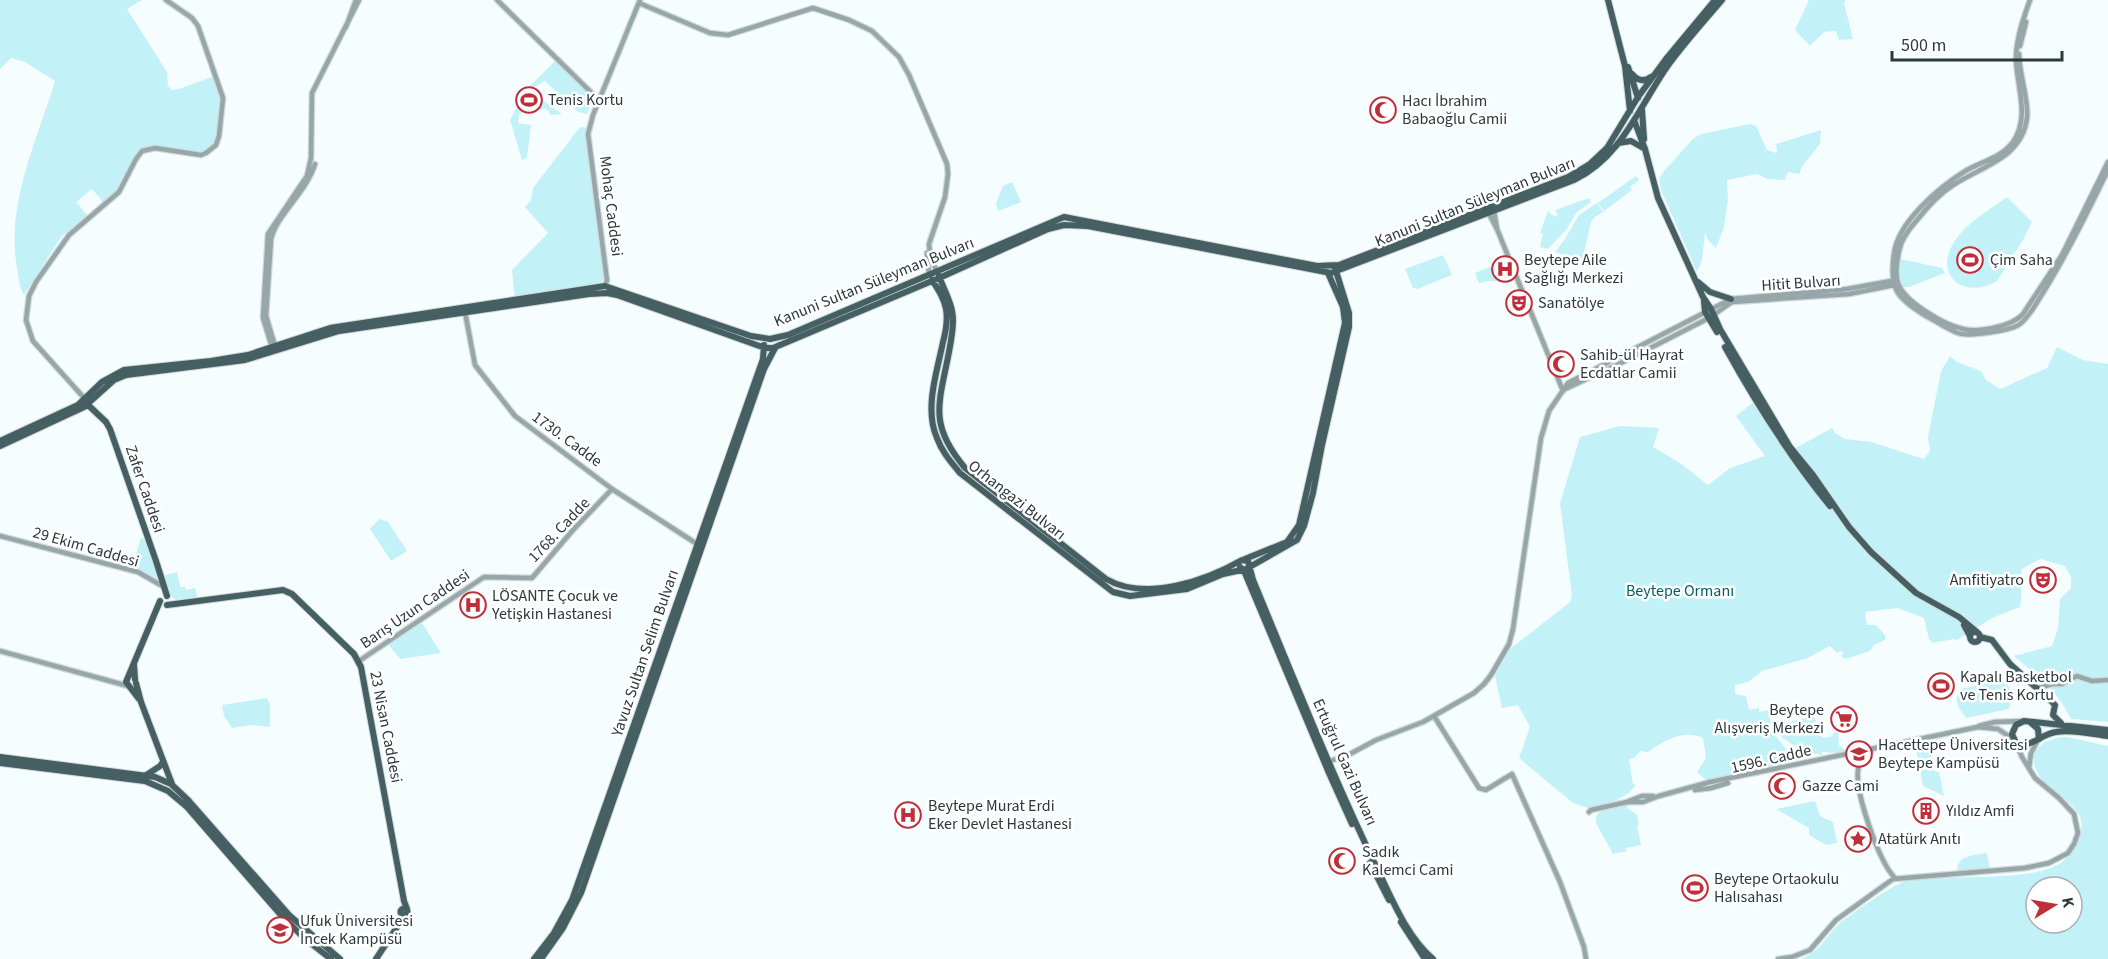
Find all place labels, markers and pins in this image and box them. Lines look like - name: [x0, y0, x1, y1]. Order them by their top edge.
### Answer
- sports icon: Tenis Kortu: [514, 85, 544, 115]
- place label: Tenis Kortu: [548, 89, 624, 111]
- place label: Hacı İbrahim Babaoğlu Camii: [1402, 90, 1507, 130]
- mosque icon: Hacı İbrahim Babaoğlu Camii: [1368, 95, 1398, 125]
- sports icon: Çim Saha: [1955, 245, 1985, 275]
- place label: Beytepe Aile Sağlığı Merkezi: [1524, 249, 1623, 289]
- place label: Çim Saha: [1990, 249, 2053, 271]
- hospital icon: Beytepe Aile Sağlığı Merkezi: [1490, 254, 1520, 284]
- theatre icon: Sanatölye: [1504, 288, 1534, 318]
- place label: Sanatölye: [1538, 292, 1605, 314]
- place label: Sahib-ül Hayrat Ecdatlar Camii: [1580, 344, 1684, 384]
- mosque icon: Sahib-ül Hayrat Ecdatlar Camii: [1546, 349, 1576, 379]
- theatre icon: Amfitiyatro: [2028, 565, 2058, 595]
- place label: Amfitiyatro: [1950, 569, 2024, 591]
- place label: LÖSANTE Çocuk ve Yetişkin Hastanesi: [491, 585, 618, 625]
- hospital icon: LÖSANTE Çocuk ve Yetişkin Hastanesi: [458, 590, 488, 620]
- place label: Kapalı Basketbol ve Tenis Kortu: [1960, 666, 2072, 706]
- sports icon: Kapalı Basketbol ve Tenis Kortu: [1926, 671, 1956, 701]
- place label: Beytepe Alışveriş Merkezi: [1714, 699, 1824, 739]
- supermarket icon: Beytepe Alışveriş Merkezi: [1829, 704, 1859, 734]
- place label: Hacettepe Üniversitesi Beytepe Kampüsü: [1878, 734, 2028, 774]
- school or university icon: Hacettepe Üniversitesi Beytepe Kampüsü: [1844, 739, 1874, 769]
- mosque icon: Gazze Cami: [1767, 771, 1797, 801]
- place label: Gazze Cami: [1802, 775, 1879, 797]
- place label: Beytepe Murat Erdi Eker Devlet Hastanesi: [928, 795, 1072, 835]
- building icon: Yıldız Amfi: [1911, 796, 1941, 826]
- hospital icon: Beytepe Murat Erdi Eker Devlet Hastanesi: [893, 800, 923, 830]
- place label: Yıldız Amfi: [1945, 800, 2014, 822]
- place icon: Atatürk Anıtı: [1843, 824, 1873, 854]
- place label: Atatürk Anıtı: [1878, 828, 1961, 850]
- place label: Sadık Kalemci Cami: [1362, 841, 1453, 881]
- mosque icon: Sadık Kalemci Cami: [1327, 846, 1357, 876]
- place label: Beytepe Ortaokulu Halısahası: [1714, 868, 1839, 908]
- sports icon: Beytepe Ortaokulu Halısahası: [1680, 873, 1710, 903]
- place label: Ufuk Üniversitesi İncek Kampüsü: [300, 910, 413, 950]
- school or university icon: Ufuk Üniversitesi İncek Kampüsü: [265, 915, 295, 945]

